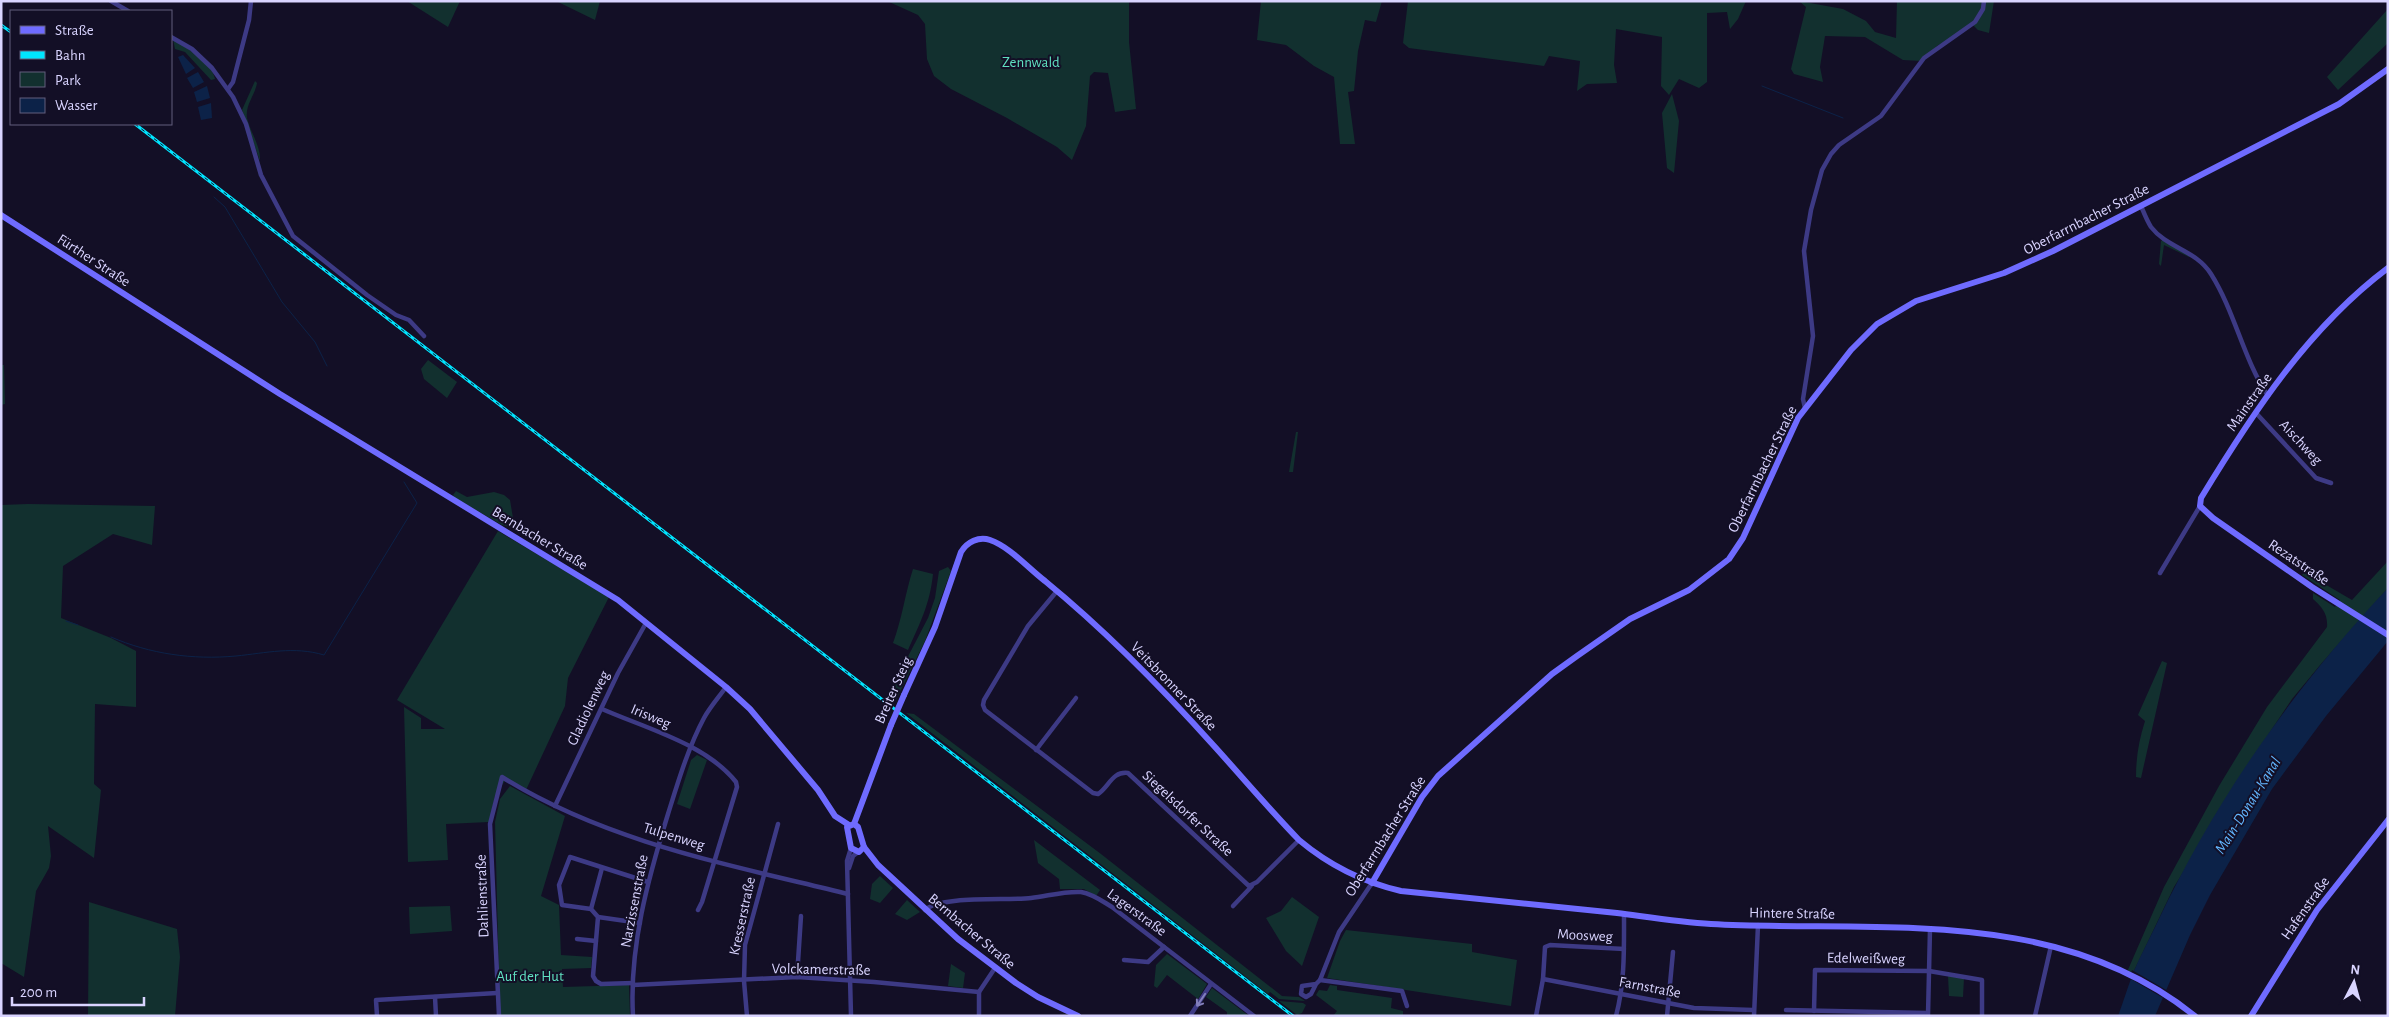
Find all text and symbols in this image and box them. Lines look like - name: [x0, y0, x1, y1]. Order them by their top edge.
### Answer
- legend: [10, 10, 172, 125]
- text: Straße: [55, 23, 94, 38]
- text: Bahn: [55, 48, 85, 63]
- park label: Zennwald: [1002, 55, 1060, 70]
- text: Park: [55, 73, 81, 88]
- text: Wasser: [55, 98, 98, 113]
- street label: Oberfarrnbacher Straße: [2021, 181, 2152, 258]
- street label: Fürther Straße: [55, 231, 133, 290]
- street label: Mainstraße: [2224, 370, 2275, 434]
- street label: Oberfarrnbacher Straße: [1725, 404, 1800, 535]
- street label: Aischweg: [2276, 417, 2325, 468]
- street label: Bernbacher Straße: [489, 504, 590, 573]
- street label: Rezatstraße: [2266, 537, 2332, 588]
- street label: Veitsbronner Straße: [1128, 639, 1220, 734]
- street label: Breiter Steig: [872, 654, 915, 726]
- street label: Gladiolenweg: [565, 668, 613, 748]
- street label: Irisweg: [629, 701, 674, 732]
- water label: Main-Donau-Kanal: [2212, 754, 2284, 857]
- street label: Siegelsdorfer Straße: [1139, 768, 1236, 859]
- street label: Oberfarrnbacher Straße: [1342, 773, 1429, 899]
- street label: Tulpenweg: [641, 820, 707, 853]
- street label: Narzissenstraße: [618, 853, 651, 949]
- street label: Dahlienstraße: [474, 854, 491, 938]
- street label: Hafenstraße: [2278, 874, 2332, 942]
- street label: Kresserstraße: [727, 875, 758, 957]
- street label: Lagerstraße: [1104, 886, 1169, 939]
- street label: Bernbacher Straße: [925, 891, 1018, 972]
- street label: Hintere Straße: [1749, 905, 1835, 922]
- street label: Moosweg: [1557, 927, 1614, 944]
- street label: Edelweißweg: [1827, 950, 1906, 967]
- north arrow: [2329, 957, 2379, 1007]
- street label: Volckamerstraße: [771, 961, 871, 978]
- text: N: [2350, 963, 2361, 978]
- park label: Auf der Hut: [496, 969, 564, 984]
- scale bar: [12, 974, 145, 1006]
- street label: Farnstraße: [1618, 974, 1682, 1001]
- text: 200 m: [20, 985, 57, 1000]
- one-way arrow: [1195, 992, 1205, 1006]

